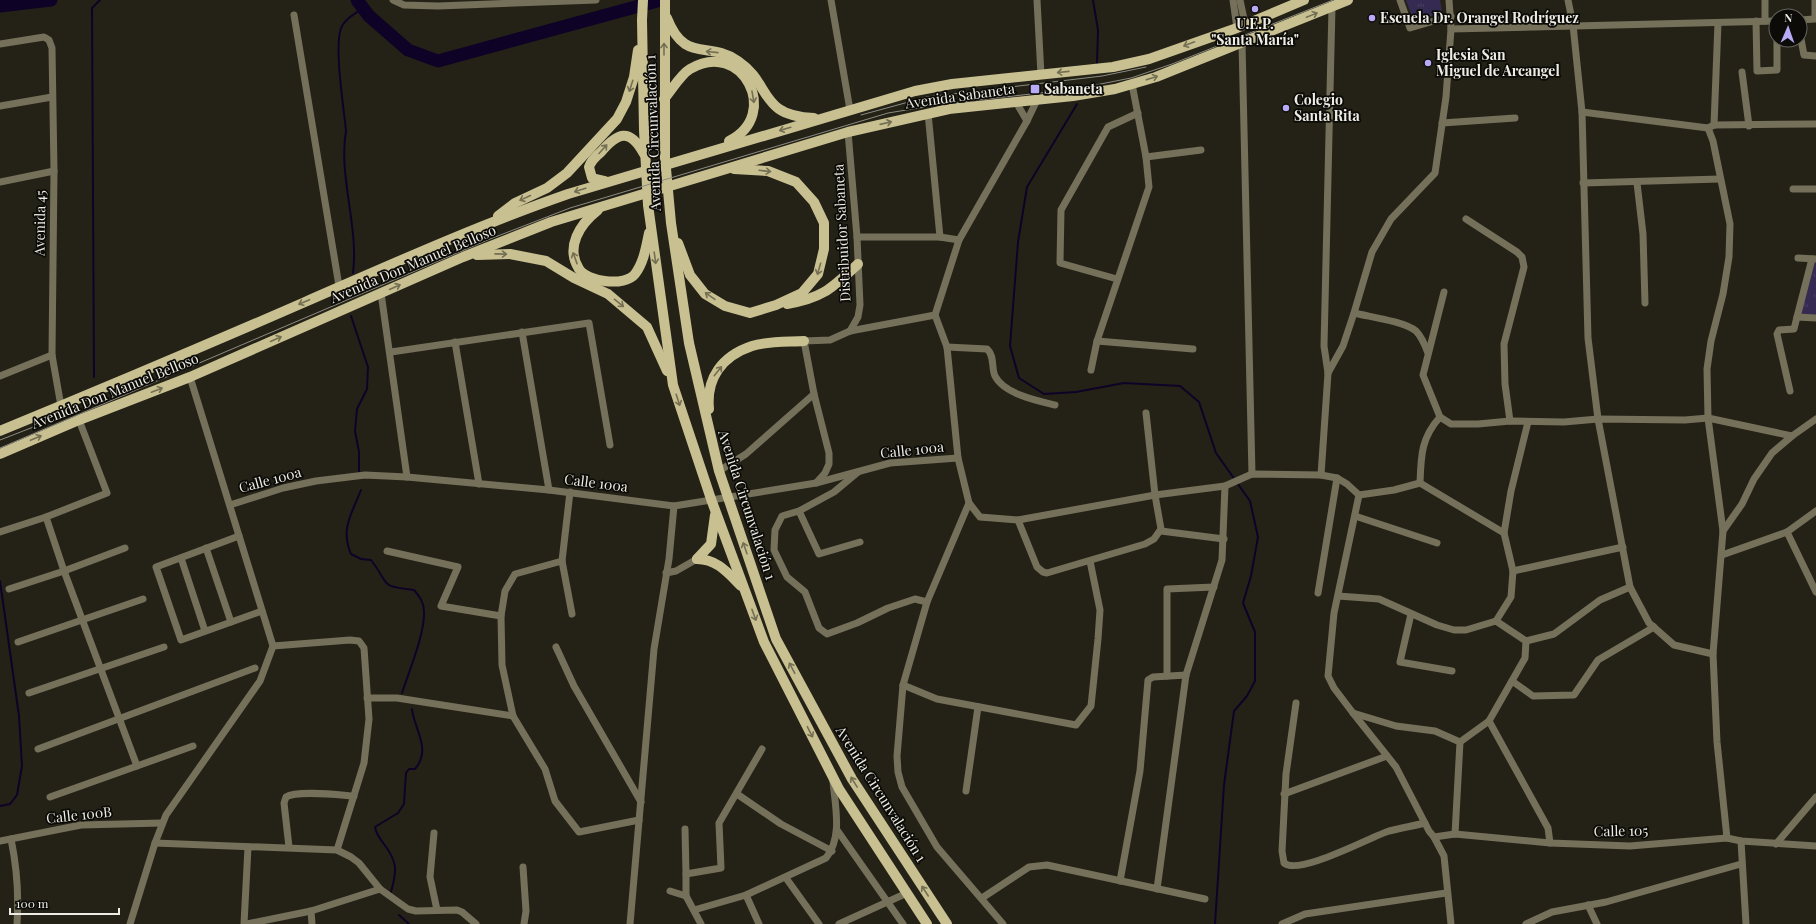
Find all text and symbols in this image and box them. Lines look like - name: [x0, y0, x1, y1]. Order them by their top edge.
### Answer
- marker: U.E.P. "Santa María": [1250, 4, 1260, 14]
- place label: Escuela Dr. Orangel Rodríguez: [1380, 8, 1579, 27]
- north arrow: [1768, 8, 1808, 48]
- text: N: [1784, 10, 1793, 25]
- one-way arrow: [1305, 11, 1317, 18]
- marker: Escuela Dr. Orangel Rodríguez: [1367, 13, 1377, 23]
- place label: U.E.P. "Santa María": [1211, 14, 1299, 49]
- one-way arrow: [1184, 40, 1196, 48]
- one-way arrow: [660, 43, 668, 56]
- place label: Iglesia San Miguel de Arcangel: [1436, 45, 1560, 80]
- one-way arrow: [706, 48, 719, 56]
- street label: Avenida Circunvalación 1: [640, 54, 665, 213]
- marker: Iglesia San Miguel de Arcangel: [1423, 58, 1433, 68]
- one-way arrow: [1057, 69, 1070, 76]
- one-way arrow: [1145, 74, 1158, 81]
- street label: Avenida Sabaneta: [903, 78, 1016, 113]
- place label: Sabaneta: [1044, 79, 1103, 98]
- one-way arrow: [627, 80, 634, 93]
- marker: Sabaneta: [1029, 83, 1041, 95]
- one-way arrow: [749, 90, 757, 103]
- place label: Colegio Santa Rita: [1294, 90, 1360, 125]
- marker: Colegio Santa Rita: [1281, 103, 1291, 113]
- one-way arrow: [879, 118, 892, 126]
- one-way arrow: [778, 126, 791, 133]
- one-way arrow: [598, 144, 608, 154]
- street label: Distribuidor Sabaneta: [828, 164, 855, 302]
- one-way arrow: [758, 167, 771, 175]
- one-way arrow: [573, 187, 586, 194]
- street label: Avenida 45: [29, 190, 50, 257]
- one-way arrow: [520, 195, 532, 202]
- street label: Avenida Don Manuel Belloso: [326, 220, 499, 308]
- one-way arrow: [494, 250, 507, 258]
- one-way arrow: [651, 251, 659, 264]
- one-way arrow: [571, 252, 578, 265]
- one-way arrow: [815, 262, 822, 275]
- one-way arrow: [389, 283, 401, 290]
- one-way arrow: [704, 292, 715, 300]
- one-way arrow: [298, 299, 310, 306]
- one-way arrow: [614, 299, 625, 308]
- one-way arrow: [270, 335, 282, 342]
- street label: Avenida Don Manuel Belloso: [28, 348, 201, 433]
- one-way arrow: [714, 365, 722, 376]
- one-way arrow: [150, 386, 162, 394]
- one-way arrow: [675, 393, 682, 406]
- street label: Avenida Circunvalación 1: [714, 426, 781, 582]
- one-way arrow: [29, 434, 41, 442]
- street label: Calle 100a: [879, 437, 945, 462]
- street label: Calle 100a: [237, 462, 303, 497]
- street label: Calle 100a: [563, 469, 629, 496]
- one-way arrow: [740, 542, 748, 554]
- one-way arrow: [750, 608, 758, 620]
- one-way arrow: [788, 662, 795, 674]
- street label: Avenida Circunvalación 1: [831, 721, 931, 865]
- one-way arrow: [807, 726, 814, 738]
- one-way arrow: [850, 776, 858, 788]
- street label: Calle 100B: [45, 802, 113, 827]
- street label: Calle 105: [1594, 821, 1649, 840]
- one-way arrow: [921, 886, 929, 897]
- scale bar: [10, 890, 119, 916]
- text: 100 m: [16, 895, 49, 911]

